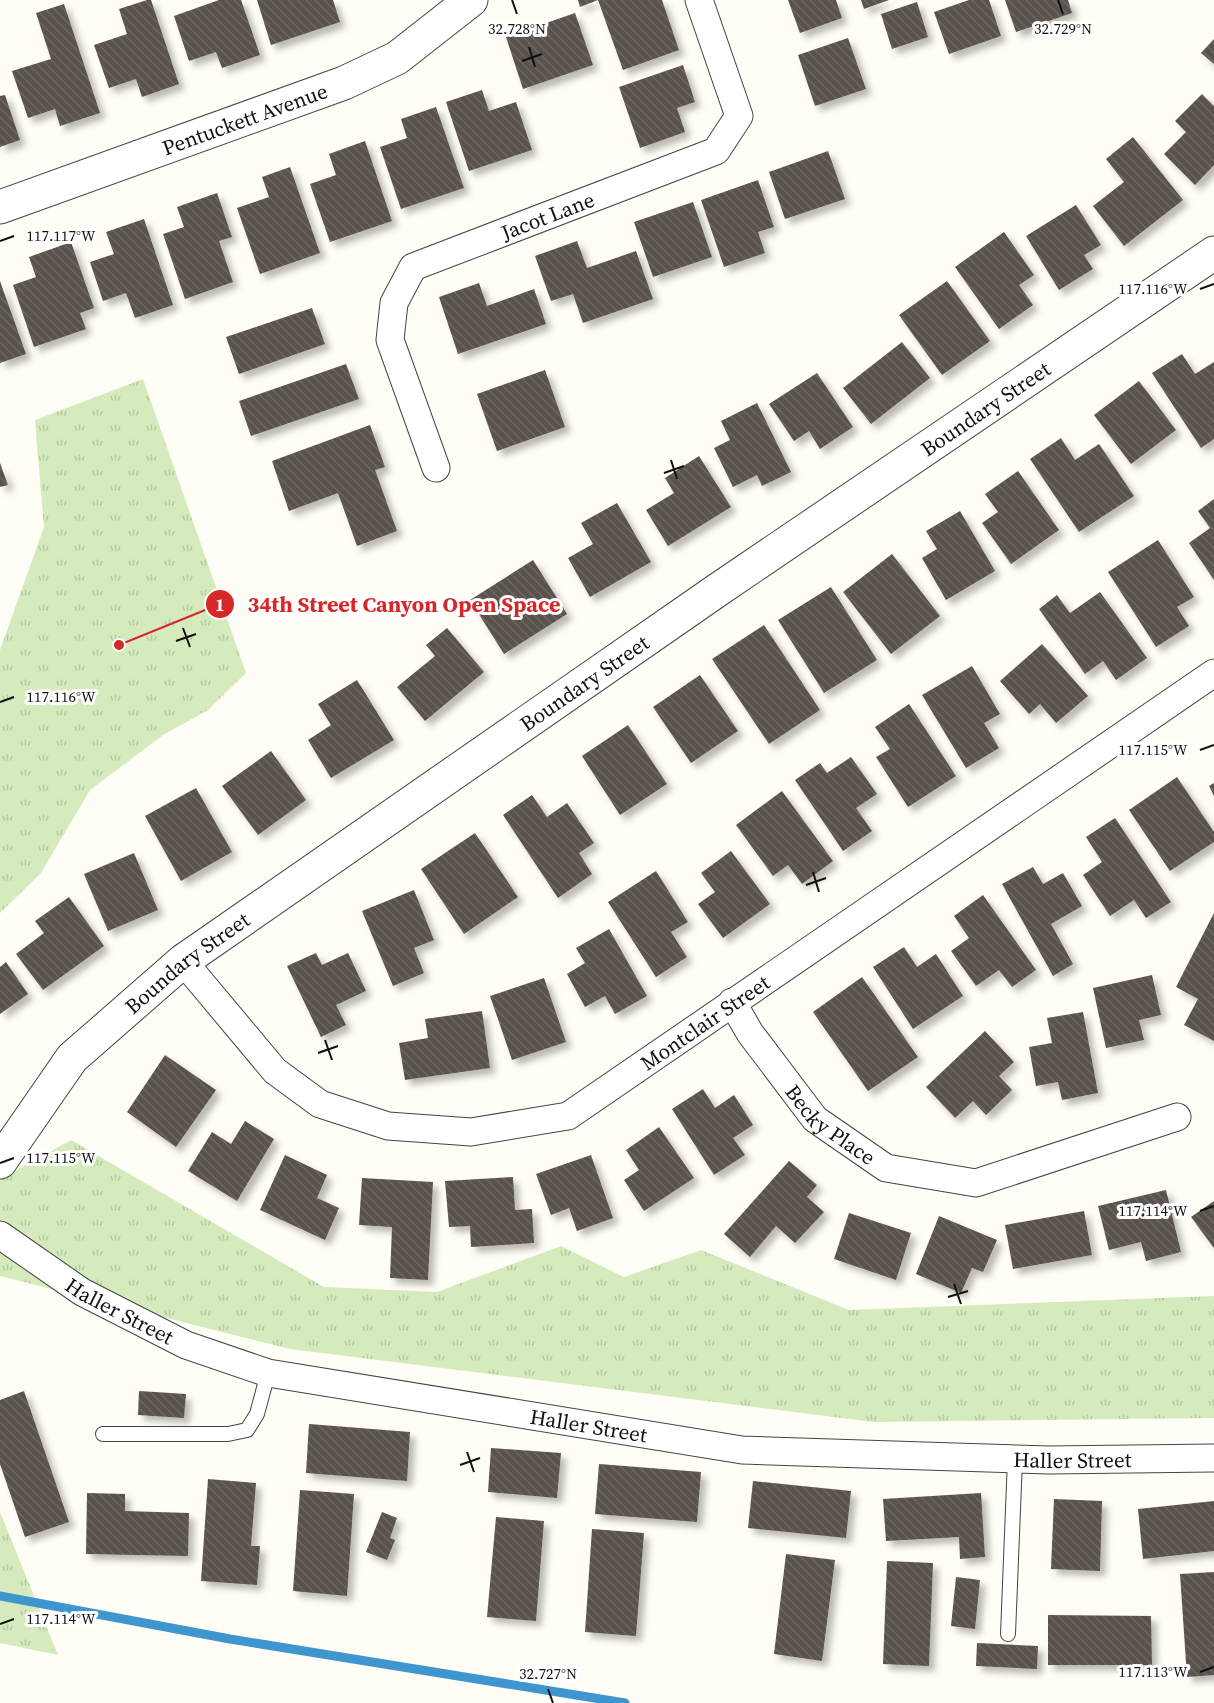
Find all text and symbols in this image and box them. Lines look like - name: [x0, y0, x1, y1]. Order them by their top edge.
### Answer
- text: 32.728°N: [488, 18, 546, 39]
- text: 32.729°N: [1034, 18, 1092, 39]
- street label: Pentuckett Avenue: [158, 76, 331, 162]
- street label: Jacot Lane: [496, 184, 598, 247]
- text: 117.117°W: [27, 225, 96, 246]
- text: 117.116°W: [1119, 278, 1188, 299]
- street label: Boundary Street: [915, 354, 1056, 463]
- callout: 34th Street Canyon Open Space: [205, 584, 572, 624]
- text: 34th Street Canyon Open Space: [247, 589, 561, 619]
- text: 1: [215, 592, 225, 617]
- street label: Boundary Street: [514, 628, 654, 738]
- text: 117.116°W: [27, 686, 96, 707]
- text: 117.115°W: [1119, 739, 1188, 760]
- street label: Boundary Street: [118, 905, 255, 1020]
- street label: Montclair Street: [634, 968, 775, 1077]
- street label: Becky Place: [779, 1078, 882, 1171]
- text: 117.115°W: [27, 1147, 96, 1168]
- text: 117.114°W: [1119, 1200, 1188, 1221]
- street label: Haller Street: [60, 1270, 179, 1351]
- street label: Haller Street: [528, 1401, 649, 1449]
- street label: Haller Street: [1013, 1444, 1132, 1475]
- text: 117.114°W: [27, 1608, 96, 1629]
- text: 117.113°W: [1119, 1661, 1188, 1682]
- text: 32.727°N: [519, 1663, 577, 1684]

